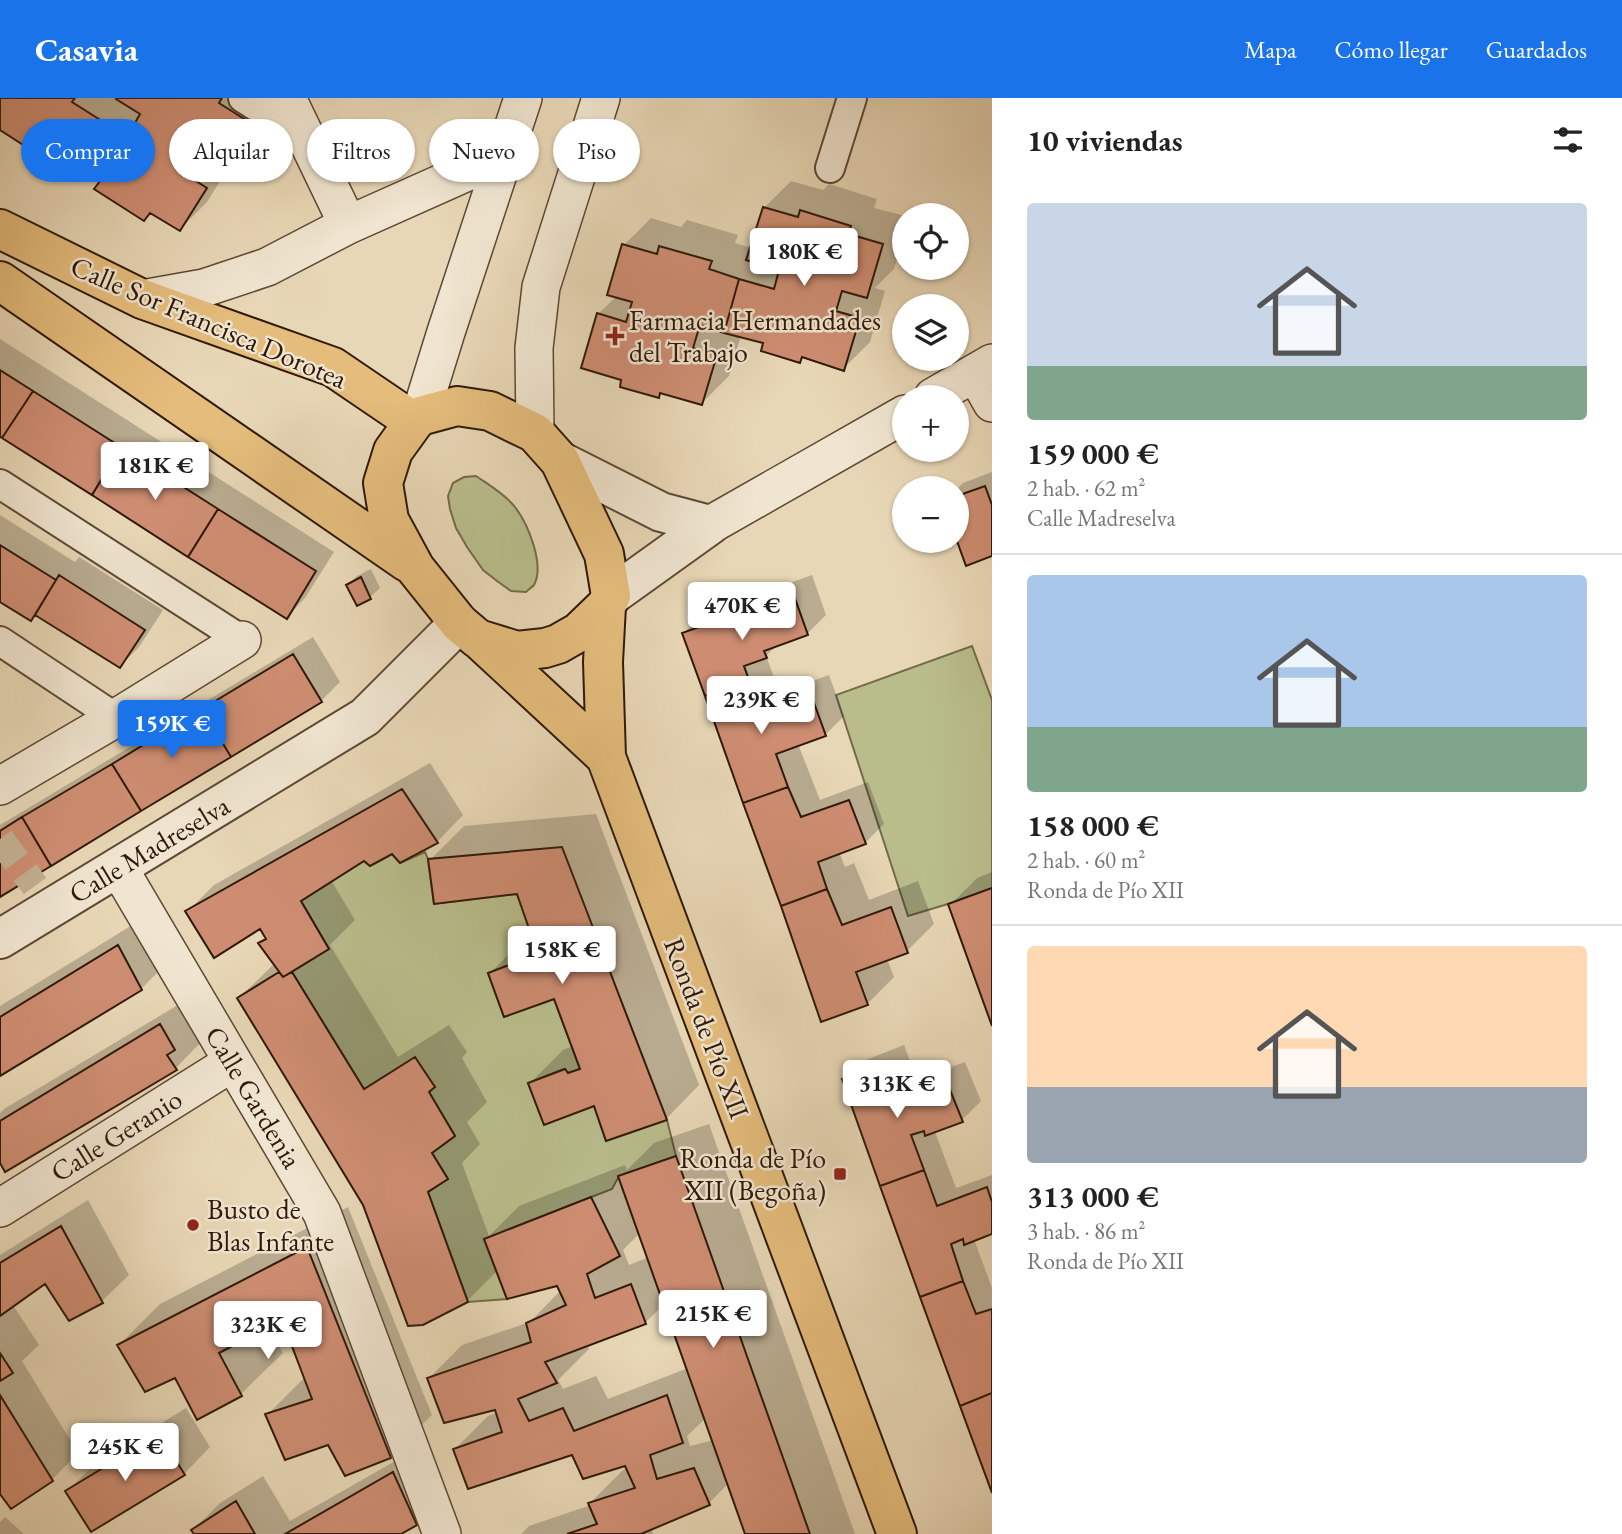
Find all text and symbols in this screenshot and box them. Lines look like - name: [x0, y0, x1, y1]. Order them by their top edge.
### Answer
- text: Casavia: [35, 28, 138, 71]
- text: Mapa: [1244, 34, 1297, 65]
- text: Cómo llegar: [1335, 34, 1448, 65]
- text: Guardados: [1486, 34, 1587, 65]
- chip: Comprar: [21, 119, 155, 182]
- chip: Alquilar: [169, 119, 293, 182]
- chip: Filtros: [307, 119, 415, 182]
- chip: Nuevo: [429, 119, 539, 182]
- chip: Piso: [553, 119, 640, 182]
- text: 10 viviendas: [1027, 121, 1183, 160]
- icon: filters: [1549, 121, 1587, 159]
- map controls: [892, 203, 969, 553]
- button: locate: [892, 203, 969, 280]
- pin: 180K €: [747, 228, 861, 288]
- text: 180K €: [766, 236, 842, 266]
- street label: Calle Sor Francisca Dorotea: [65, 247, 353, 397]
- icon: home: [1244, 248, 1370, 374]
- button: layers: [892, 294, 969, 371]
- place label: Farmacia Hermandades del Trabajo: [629, 302, 881, 370]
- marker: Farmacia Hermandades del Trabajo: [607, 328, 623, 344]
- button: +: [892, 385, 969, 462]
- text: 159 000 €: [1027, 434, 1159, 473]
- pin: 181K €: [98, 442, 212, 502]
- text: 181K €: [117, 450, 193, 480]
- text: 2 hab. · 62 m²: [1027, 473, 1146, 503]
- button: −: [892, 476, 969, 553]
- text: Calle Madreselva: [1027, 503, 1176, 533]
- pin: 470K €: [685, 582, 799, 642]
- text: 470K €: [704, 590, 780, 620]
- icon: home: [1244, 620, 1370, 746]
- pin: 239K €: [704, 676, 818, 736]
- text: 239K €: [723, 684, 799, 714]
- pin: 159K €: [115, 700, 229, 760]
- text: 159K €: [134, 708, 210, 738]
- street label: Calle Madreselva: [62, 787, 237, 911]
- text: 158 000 €: [1027, 806, 1159, 845]
- text: 2 hab. · 60 m²: [1027, 845, 1146, 875]
- text: Ronda de Pío XII: [1027, 875, 1184, 905]
- pin: 158K €: [505, 926, 619, 986]
- street label: Ronda de Pío XII: [656, 932, 758, 1124]
- text: 158K €: [524, 934, 600, 964]
- icon: home: [1244, 991, 1370, 1117]
- street label: Calle Gardenia: [197, 1019, 311, 1175]
- pin: 313K €: [840, 1060, 954, 1120]
- text: 313K €: [859, 1068, 935, 1098]
- street label: Calle Geranio: [44, 1080, 188, 1190]
- place label: Ronda de Pío XII (Begoña): [680, 1140, 826, 1208]
- marker: Ronda de Pío XII (Begoña): [832, 1166, 848, 1182]
- text: 313 000 €: [1027, 1177, 1159, 1216]
- place label: Busto de Blas Infante: [207, 1191, 334, 1259]
- text: 3 hab. · 86 m²: [1027, 1216, 1146, 1246]
- marker: Busto de Blas Infante: [185, 1217, 201, 1233]
- text: Ronda de Pío XII: [1027, 1246, 1184, 1276]
- pin: 215K €: [656, 1290, 770, 1350]
- text: 215K €: [675, 1298, 751, 1328]
- pin: 323K €: [211, 1302, 325, 1361]
- text: 323K €: [230, 1309, 306, 1339]
- pin: 245K €: [68, 1424, 182, 1483]
- text: 245K €: [87, 1431, 163, 1461]

